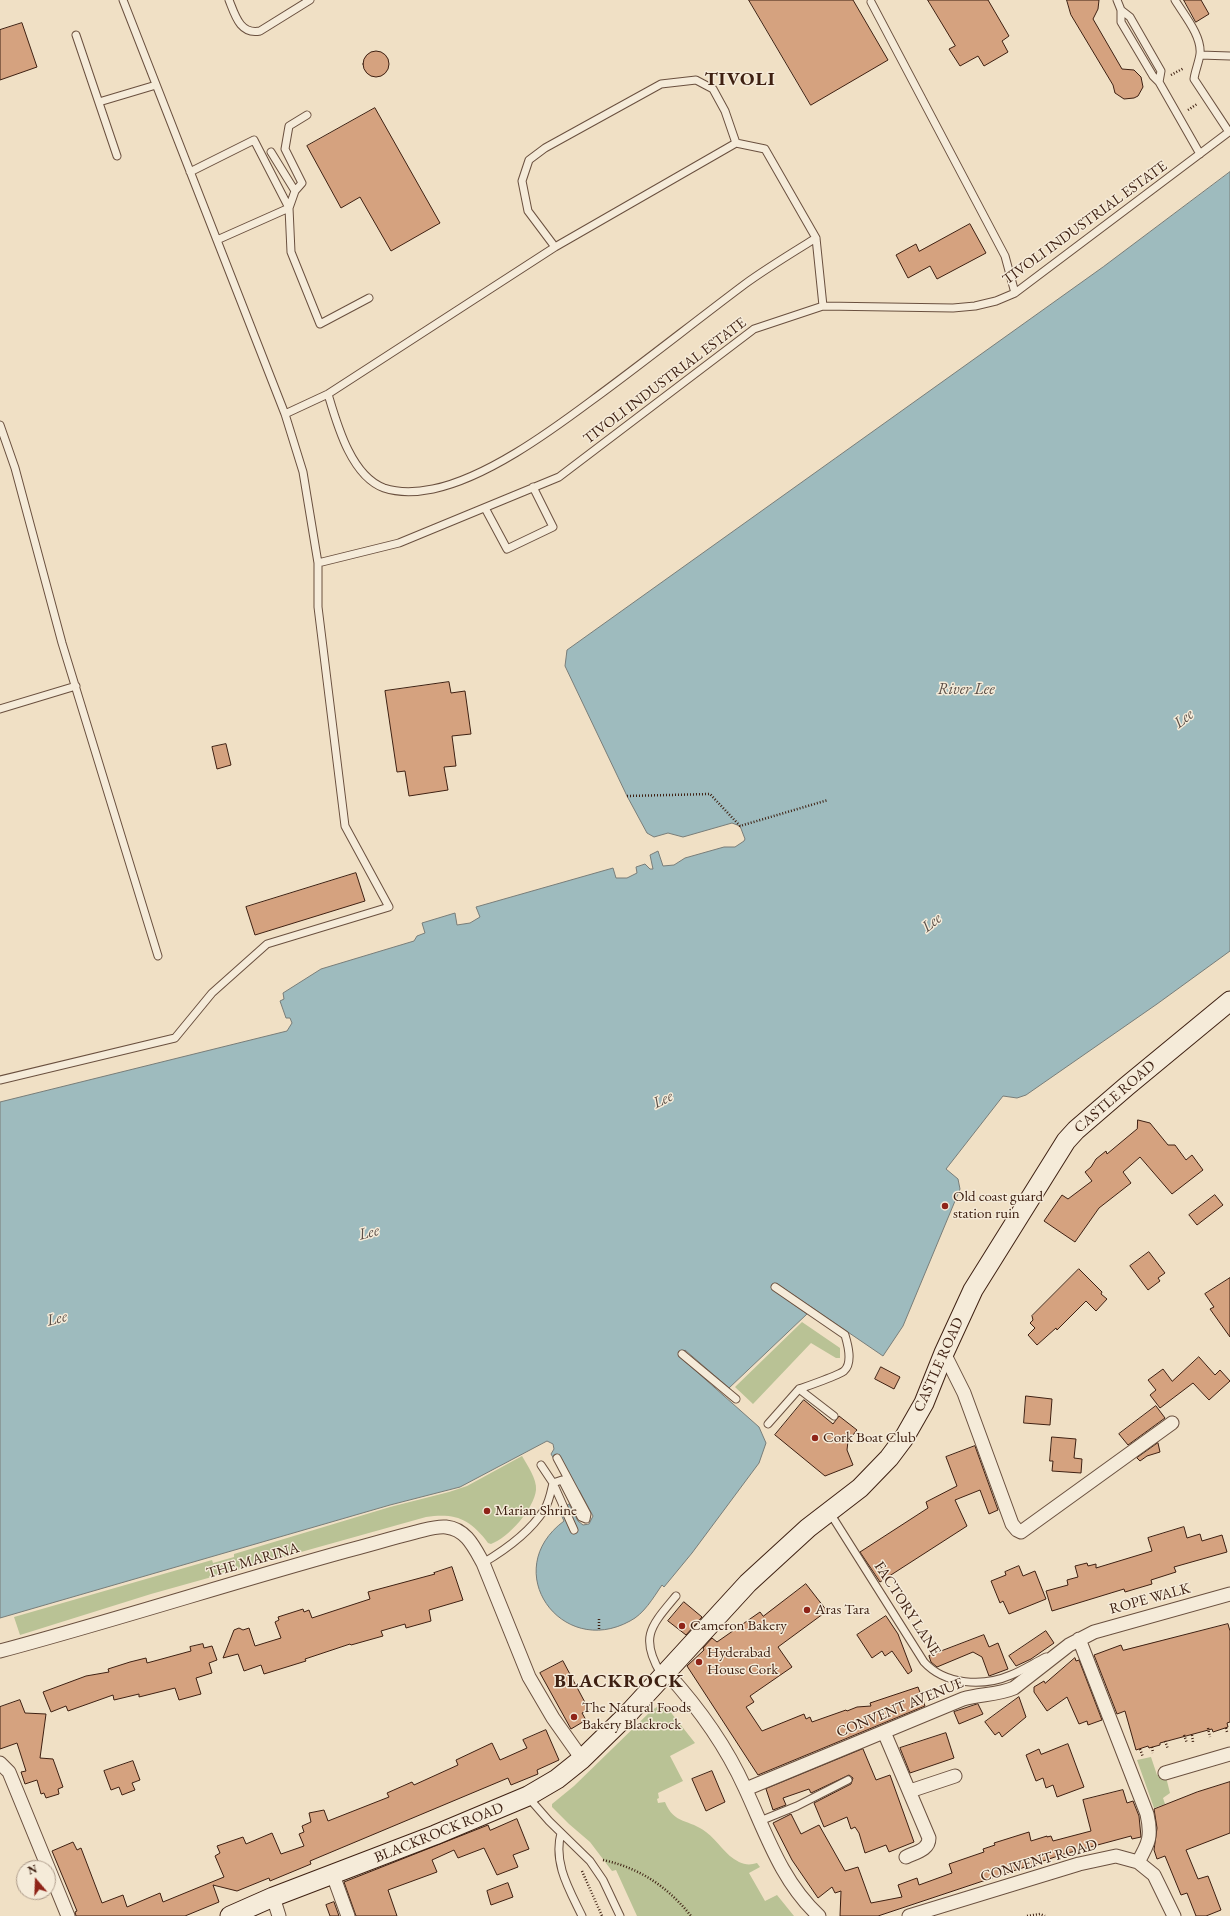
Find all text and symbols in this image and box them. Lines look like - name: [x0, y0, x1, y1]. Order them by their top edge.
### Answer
- district label: TIVOLI: [704, 69, 776, 91]
- street label: TIVOLI INDUSTRIAL ESTATE: [999, 157, 1171, 289]
- street label: TIVOLI INDUSTRIAL ESTATE: [580, 314, 750, 448]
- water label: River Lee: [937, 680, 995, 700]
- water label: Lee: [1170, 705, 1198, 733]
- water label: Lee: [918, 909, 946, 937]
- street label: CASTLE ROAD: [1071, 1057, 1159, 1137]
- water label: Lee: [650, 1087, 676, 1113]
- place label: Old coast guard station ruin: [953, 1188, 1043, 1223]
- marker: Old coast guard station ruin: [940, 1201, 950, 1211]
- water label: Lee: [357, 1221, 381, 1245]
- water label: Lee: [45, 1307, 69, 1331]
- street label: CASTLE ROAD: [910, 1315, 968, 1415]
- place label: Cork Boat Club: [823, 1429, 916, 1447]
- marker: Cork Boat Club: [810, 1433, 820, 1443]
- place label: Marian Shrine: [495, 1502, 577, 1520]
- marker: Marian Shrine: [482, 1506, 492, 1516]
- street label: THE MARINA: [205, 1539, 301, 1583]
- street label: FACTORY LANE: [870, 1558, 944, 1660]
- street label: ROPE WALK: [1108, 1580, 1192, 1618]
- place label: Aras Tara: [815, 1601, 870, 1619]
- marker: Aras Tara: [802, 1605, 812, 1615]
- place label: Cameron Bakery: [690, 1617, 787, 1635]
- marker: Cameron Bakery: [677, 1621, 687, 1631]
- place label: Hyderabad House Cork: [707, 1644, 778, 1679]
- marker: Hyderabad House Cork: [694, 1657, 704, 1667]
- district label: BLACKROCK: [554, 1671, 684, 1693]
- street label: CONVENT AVENUE: [834, 1674, 966, 1742]
- place label: The Natural Foods Bakery Blackrock: [582, 1699, 691, 1734]
- marker: The Natural Foods Bakery Blackrock: [569, 1712, 579, 1722]
- street label: BLACKROCK ROAD: [372, 1799, 506, 1867]
- street label: CONVENT ROAD: [978, 1836, 1100, 1886]
- north arrow: [16, 1860, 56, 1900]
- text: N: [26, 1862, 39, 1878]

